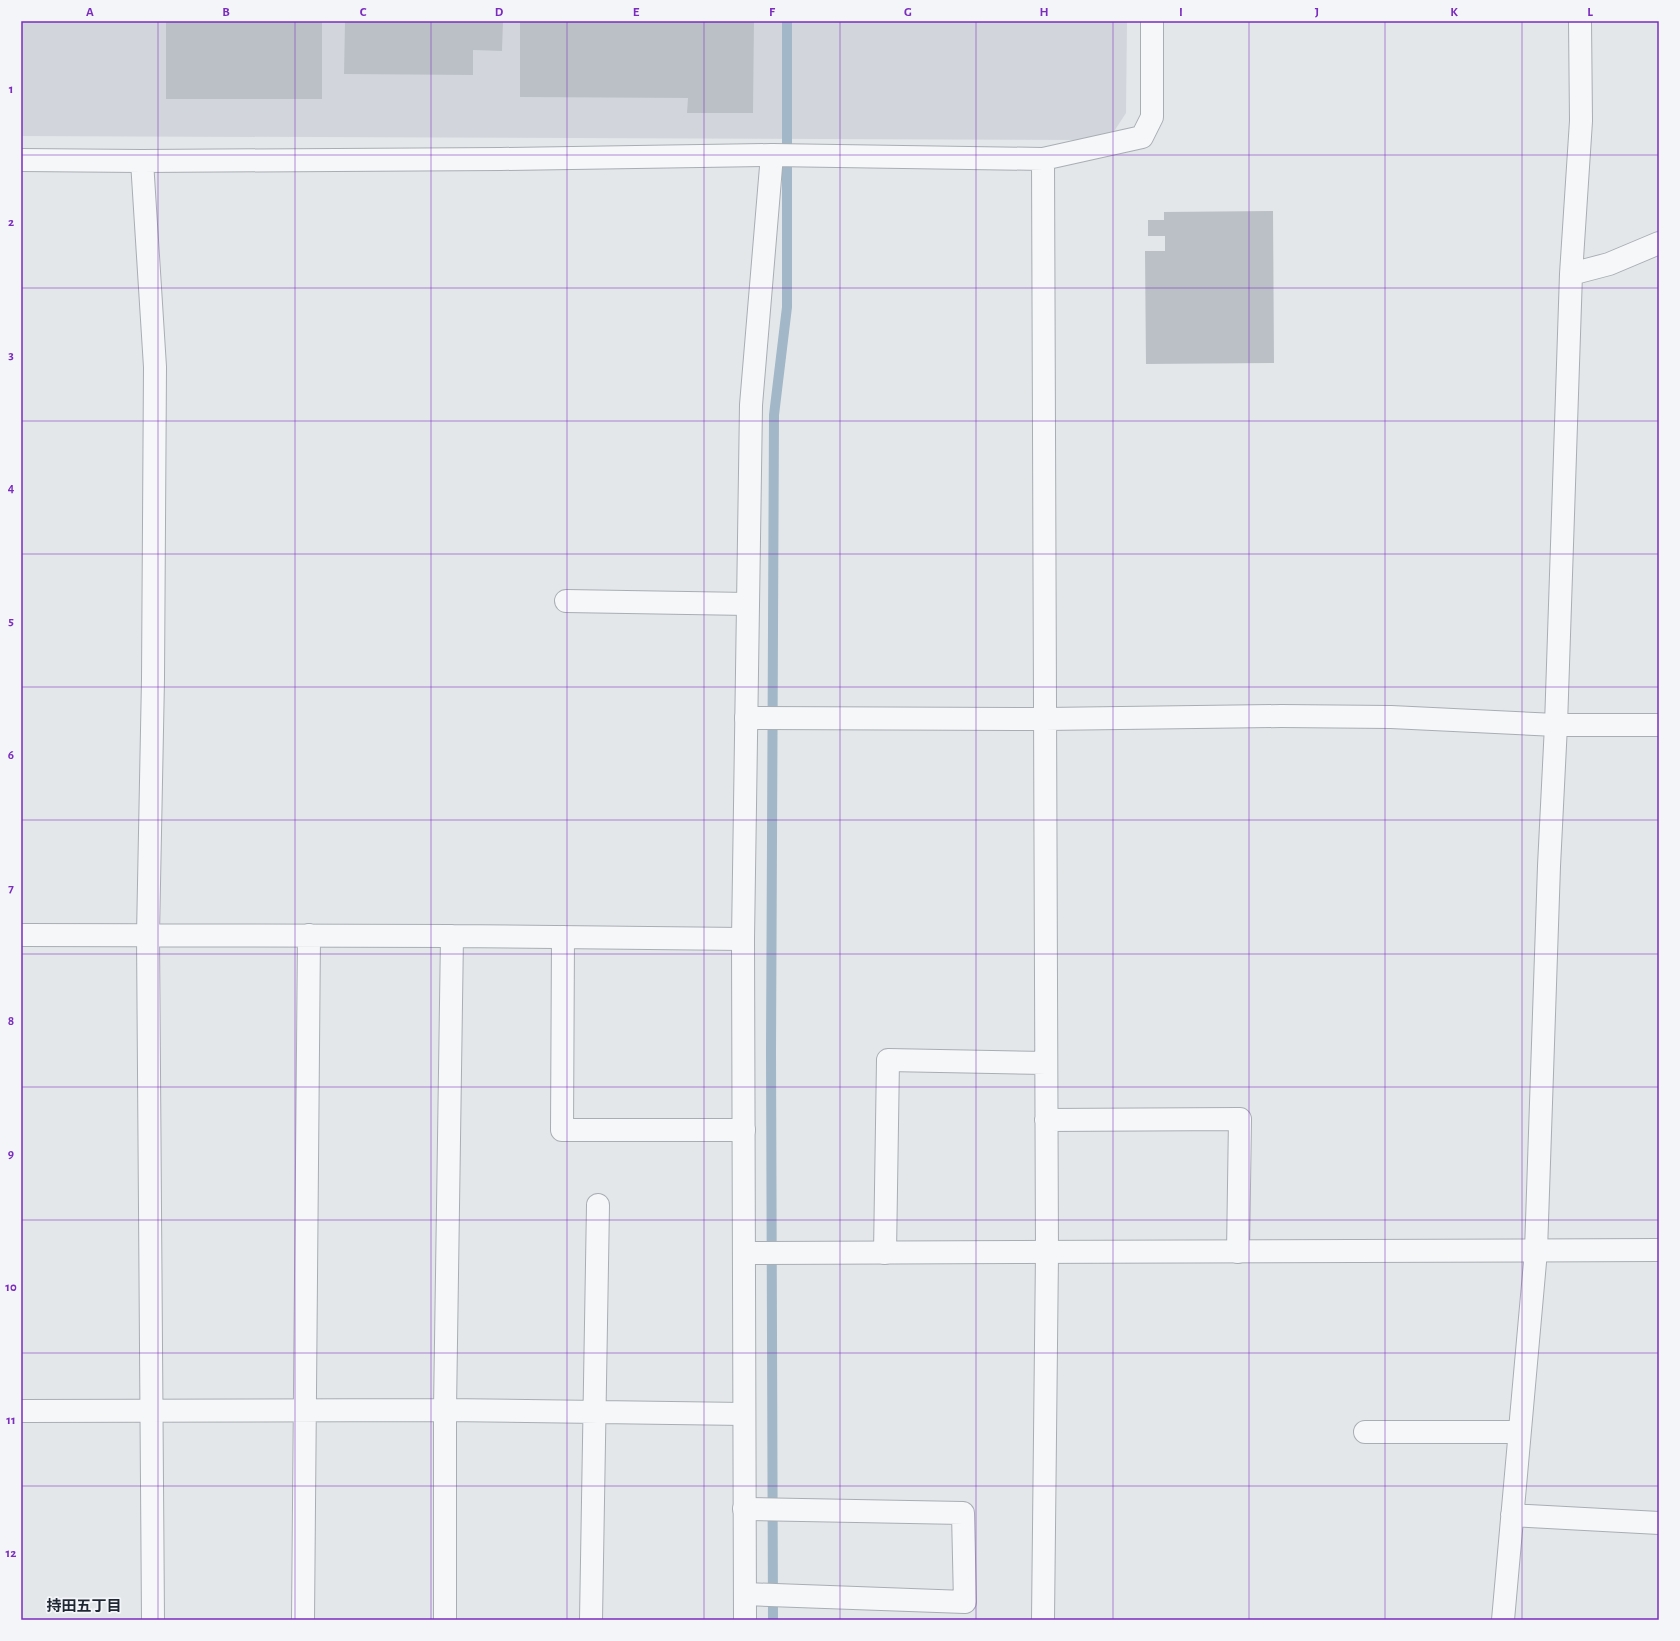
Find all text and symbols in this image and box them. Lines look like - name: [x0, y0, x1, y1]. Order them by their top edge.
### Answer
- text: A: [86, 6, 94, 19]
- text: B: [222, 6, 230, 19]
- text: C: [360, 6, 367, 19]
- text: D: [495, 6, 504, 19]
- text: E: [633, 6, 640, 19]
- text: F: [769, 6, 776, 19]
- text: G: [904, 6, 912, 19]
- text: H: [1039, 6, 1049, 19]
- text: I: [1179, 6, 1183, 19]
- text: J: [1315, 6, 1319, 19]
- text: K: [1450, 6, 1458, 19]
- text: L: [1587, 6, 1593, 19]
- text: 1: [9, 83, 13, 96]
- text: 2: [8, 216, 14, 229]
- text: 3: [8, 349, 14, 362]
- text: 4: [8, 482, 15, 495]
- text: 5: [8, 615, 14, 628]
- text: 6: [8, 749, 14, 762]
- text: 7: [8, 882, 14, 895]
- text: 8: [8, 1015, 14, 1028]
- text: 9: [8, 1148, 14, 1161]
- text: 10: [5, 1281, 17, 1294]
- text: 11: [6, 1414, 16, 1427]
- text: 12: [6, 1547, 16, 1560]
- district label: 持田五丁目: [46, 1597, 122, 1614]

